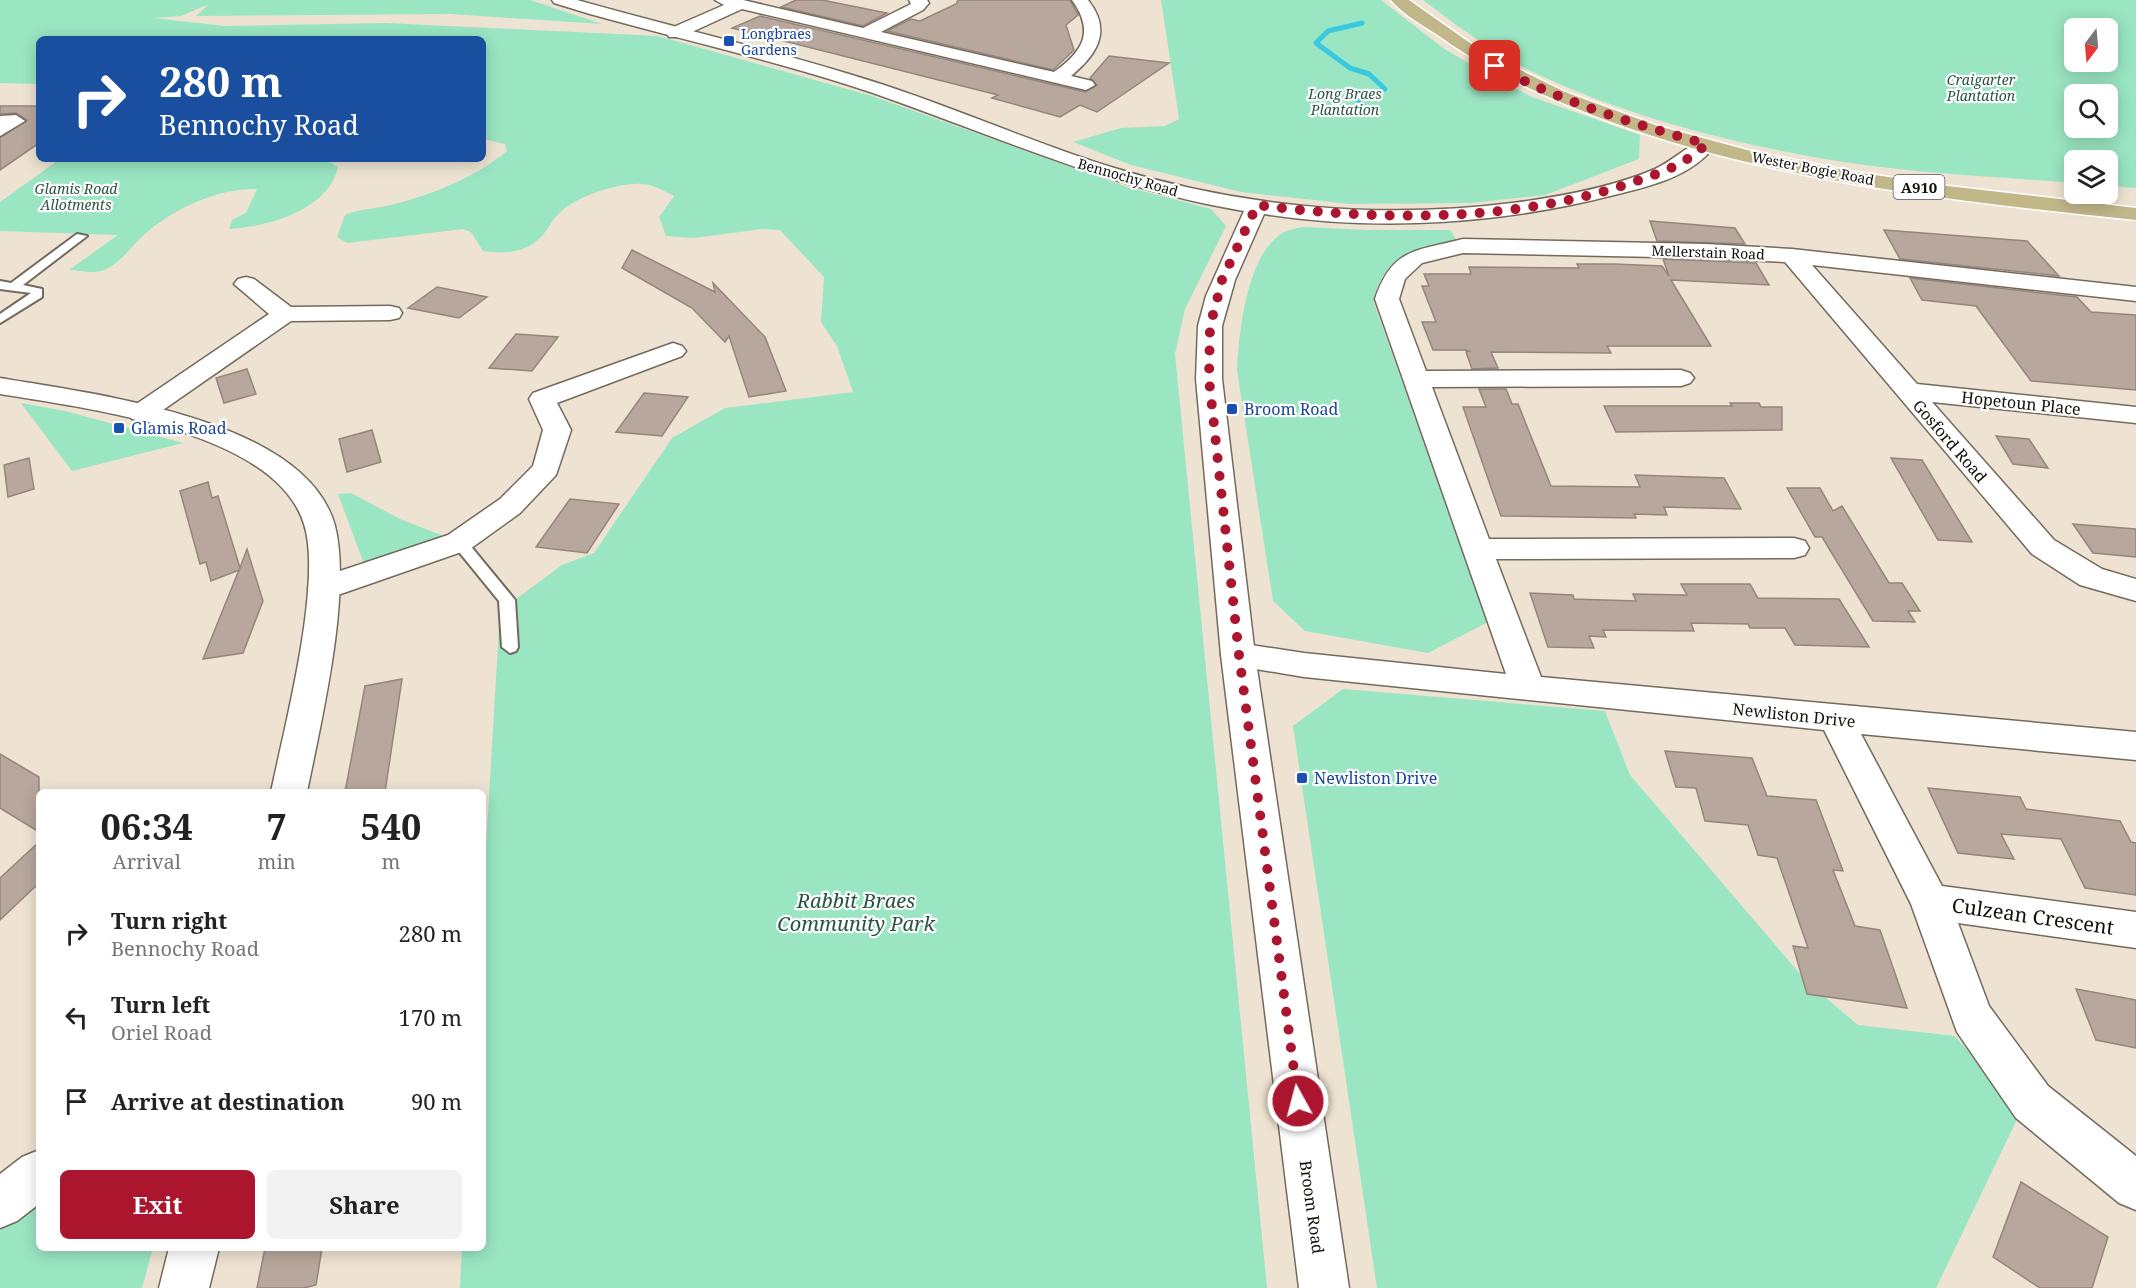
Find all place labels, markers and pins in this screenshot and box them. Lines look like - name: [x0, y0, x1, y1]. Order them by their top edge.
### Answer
- place label: Longbraes Gardens: [741, 24, 811, 59]
- marker: Longbraes Gardens: [722, 34, 736, 48]
- pin: [1469, 40, 1520, 91]
- place label: Broom Road: [1244, 398, 1338, 420]
- marker: Broom Road: [1225, 402, 1239, 416]
- place label: Glamis Road: [131, 417, 227, 439]
- marker: Glamis Road: [112, 421, 126, 435]
- place label: Newliston Drive: [1314, 767, 1437, 789]
- marker: Newliston Drive: [1295, 771, 1309, 785]

